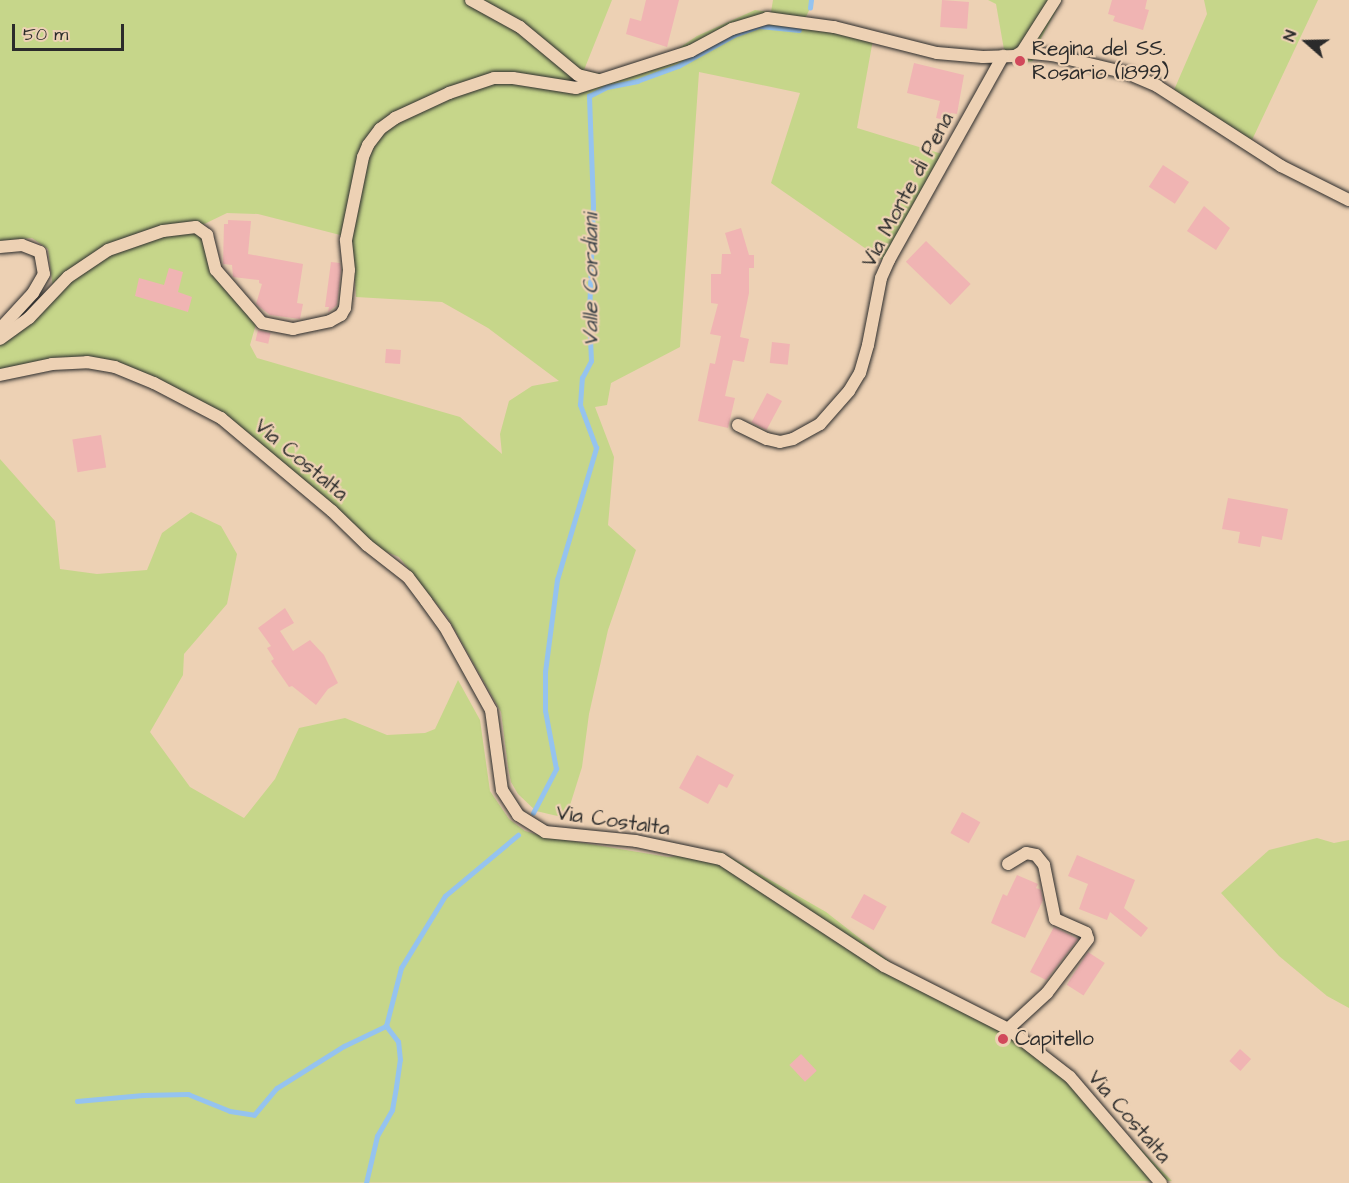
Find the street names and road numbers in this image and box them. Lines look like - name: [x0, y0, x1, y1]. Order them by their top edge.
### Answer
- street label: Via Monte di Pena: [857, 108, 959, 272]
- street label: Via Costalta: [249, 414, 353, 506]
- street label: Via Costalta: [555, 801, 671, 841]
- street label: Via Costalta: [1082, 1066, 1176, 1168]

